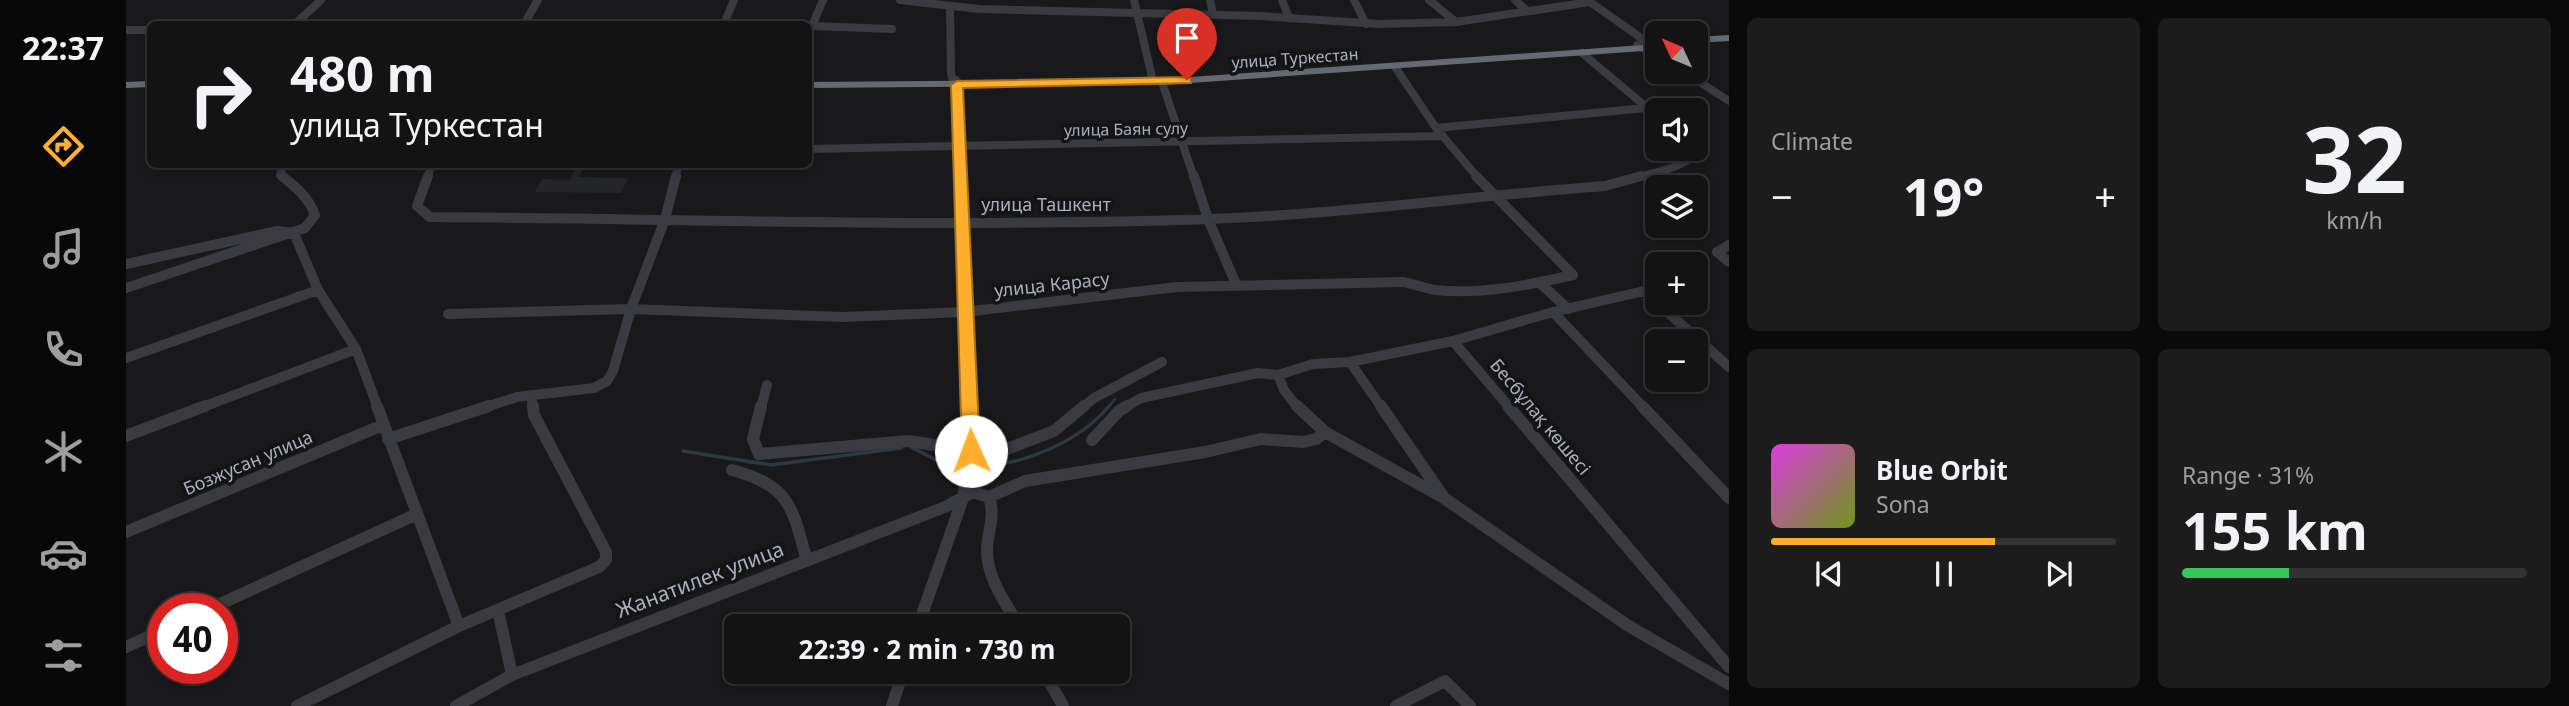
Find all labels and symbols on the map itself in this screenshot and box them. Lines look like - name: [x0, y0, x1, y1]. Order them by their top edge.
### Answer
- pin: [1157, 8, 1217, 80]
- north arrow: [1645, 21, 1708, 84]
- street label: улица Туркестан: [1231, 43, 1359, 73]
- street label: улица Баян сулу: [1064, 117, 1189, 141]
- street label: улица Ташкент: [981, 192, 1111, 216]
- street label: улица Карасу: [993, 266, 1112, 302]
- street label: Бесбұлақ көшесі: [1485, 353, 1596, 479]
- position arrow: [934, 414, 1008, 488]
- street label: Бозжусан улица: [179, 424, 316, 500]
- street label: Жанатилек улица: [612, 534, 788, 624]
- speed limit sign: 40: [147, 593, 238, 684]

